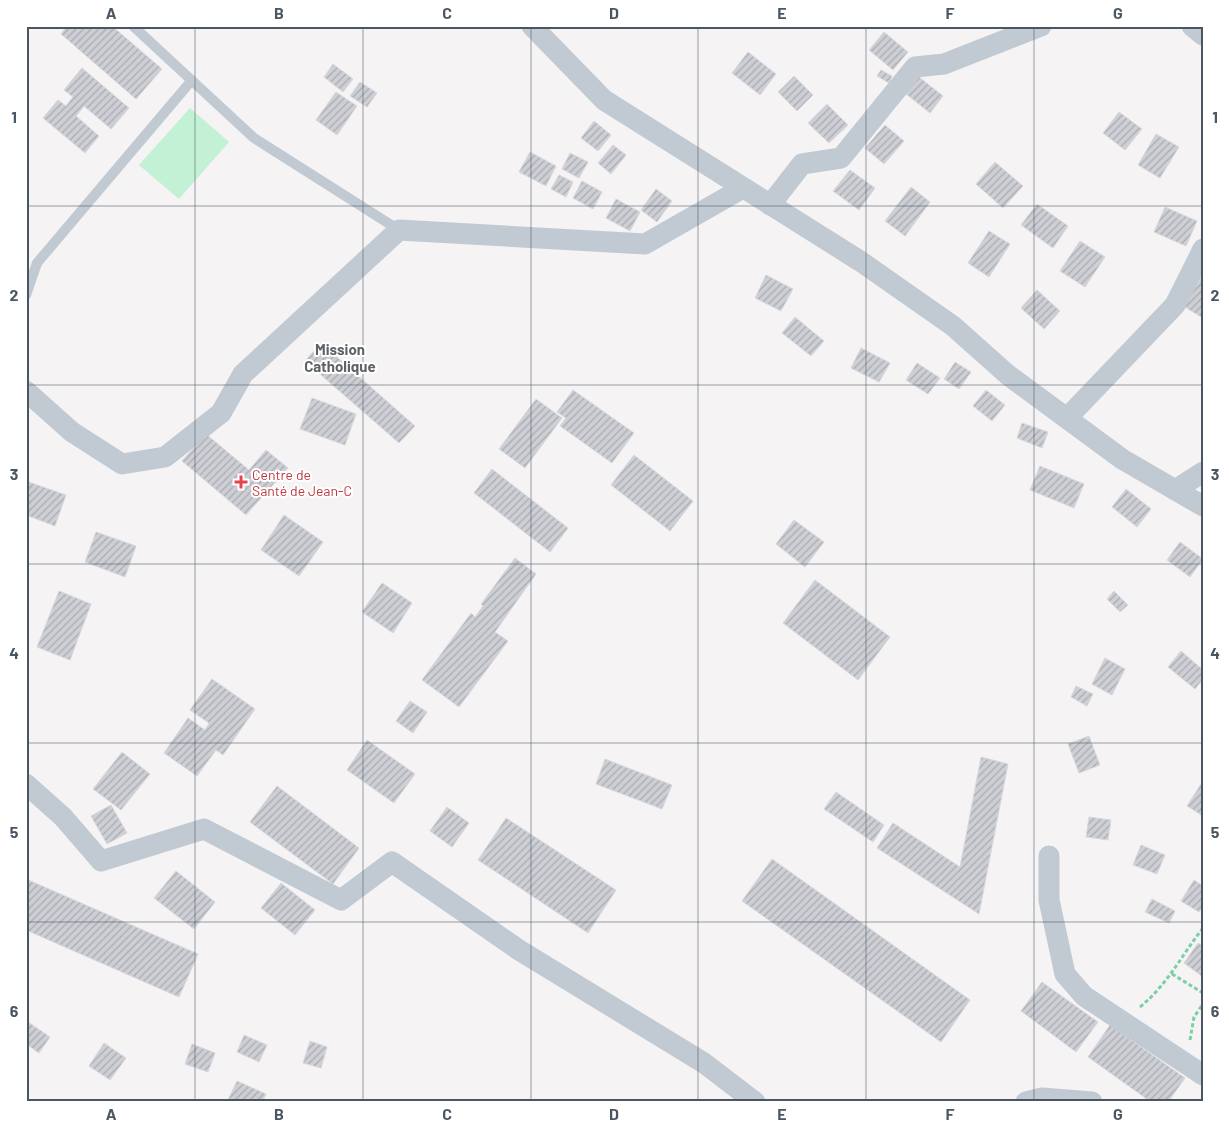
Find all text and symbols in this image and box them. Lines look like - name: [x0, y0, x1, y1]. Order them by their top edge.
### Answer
- text: A: [106, 3, 117, 22]
- text: B: [274, 3, 284, 22]
- text: C: [442, 3, 452, 22]
- text: D: [609, 3, 619, 22]
- text: E: [777, 3, 787, 22]
- text: F: [946, 3, 955, 22]
- text: G: [1113, 3, 1123, 22]
- text: 1: [11, 107, 17, 126]
- text: 1: [1212, 107, 1218, 126]
- text: 2: [10, 285, 19, 304]
- text: 2: [1211, 285, 1220, 304]
- district label: Mission Catholique: [304, 340, 376, 375]
- text: 3: [10, 464, 18, 483]
- text: 3: [1211, 464, 1219, 483]
- place label: Centre de Santé de Jean-C: [252, 466, 352, 499]
- marker: Centre de Santé de Jean-C: [234, 475, 248, 489]
- text: 4: [9, 643, 19, 662]
- text: 4: [1210, 643, 1220, 662]
- text: 5: [10, 822, 19, 841]
- text: 5: [1211, 822, 1220, 841]
- text: 6: [10, 1001, 19, 1020]
- text: 6: [1211, 1001, 1220, 1020]
- text: A: [106, 1104, 117, 1123]
- text: B: [274, 1104, 284, 1123]
- text: C: [442, 1104, 452, 1123]
- text: D: [609, 1104, 619, 1123]
- text: E: [777, 1104, 787, 1123]
- text: F: [946, 1104, 955, 1123]
- text: G: [1113, 1104, 1123, 1123]

